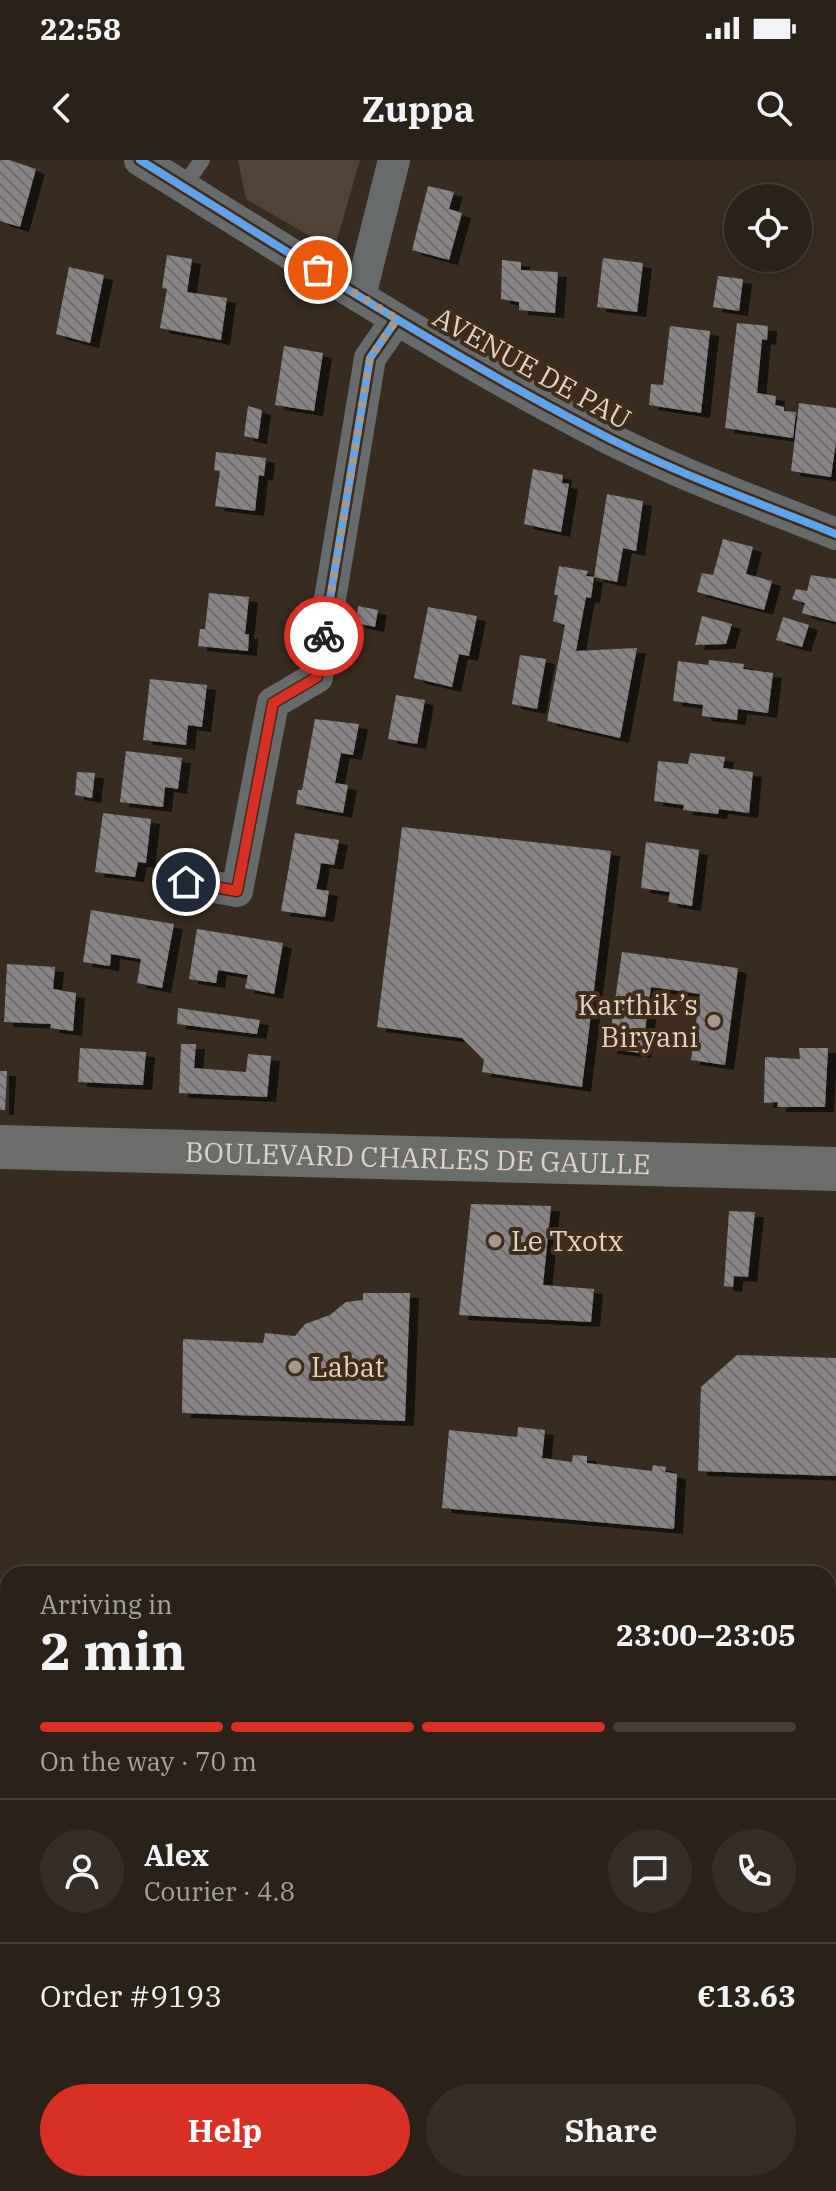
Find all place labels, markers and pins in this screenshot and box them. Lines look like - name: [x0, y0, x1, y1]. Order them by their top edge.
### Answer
- pin: [284, 236, 352, 304]
- pin: [152, 848, 220, 916]
- place label: Karthik’s Biryani: [578, 986, 698, 1055]
- marker: Karthik’s Biryani: [705, 1012, 723, 1030]
- place label: Le Txotx: [511, 1222, 623, 1259]
- marker: Le Txotx: [486, 1232, 504, 1250]
- place label: Labat: [311, 1348, 385, 1385]
- marker: Labat: [286, 1358, 304, 1376]

